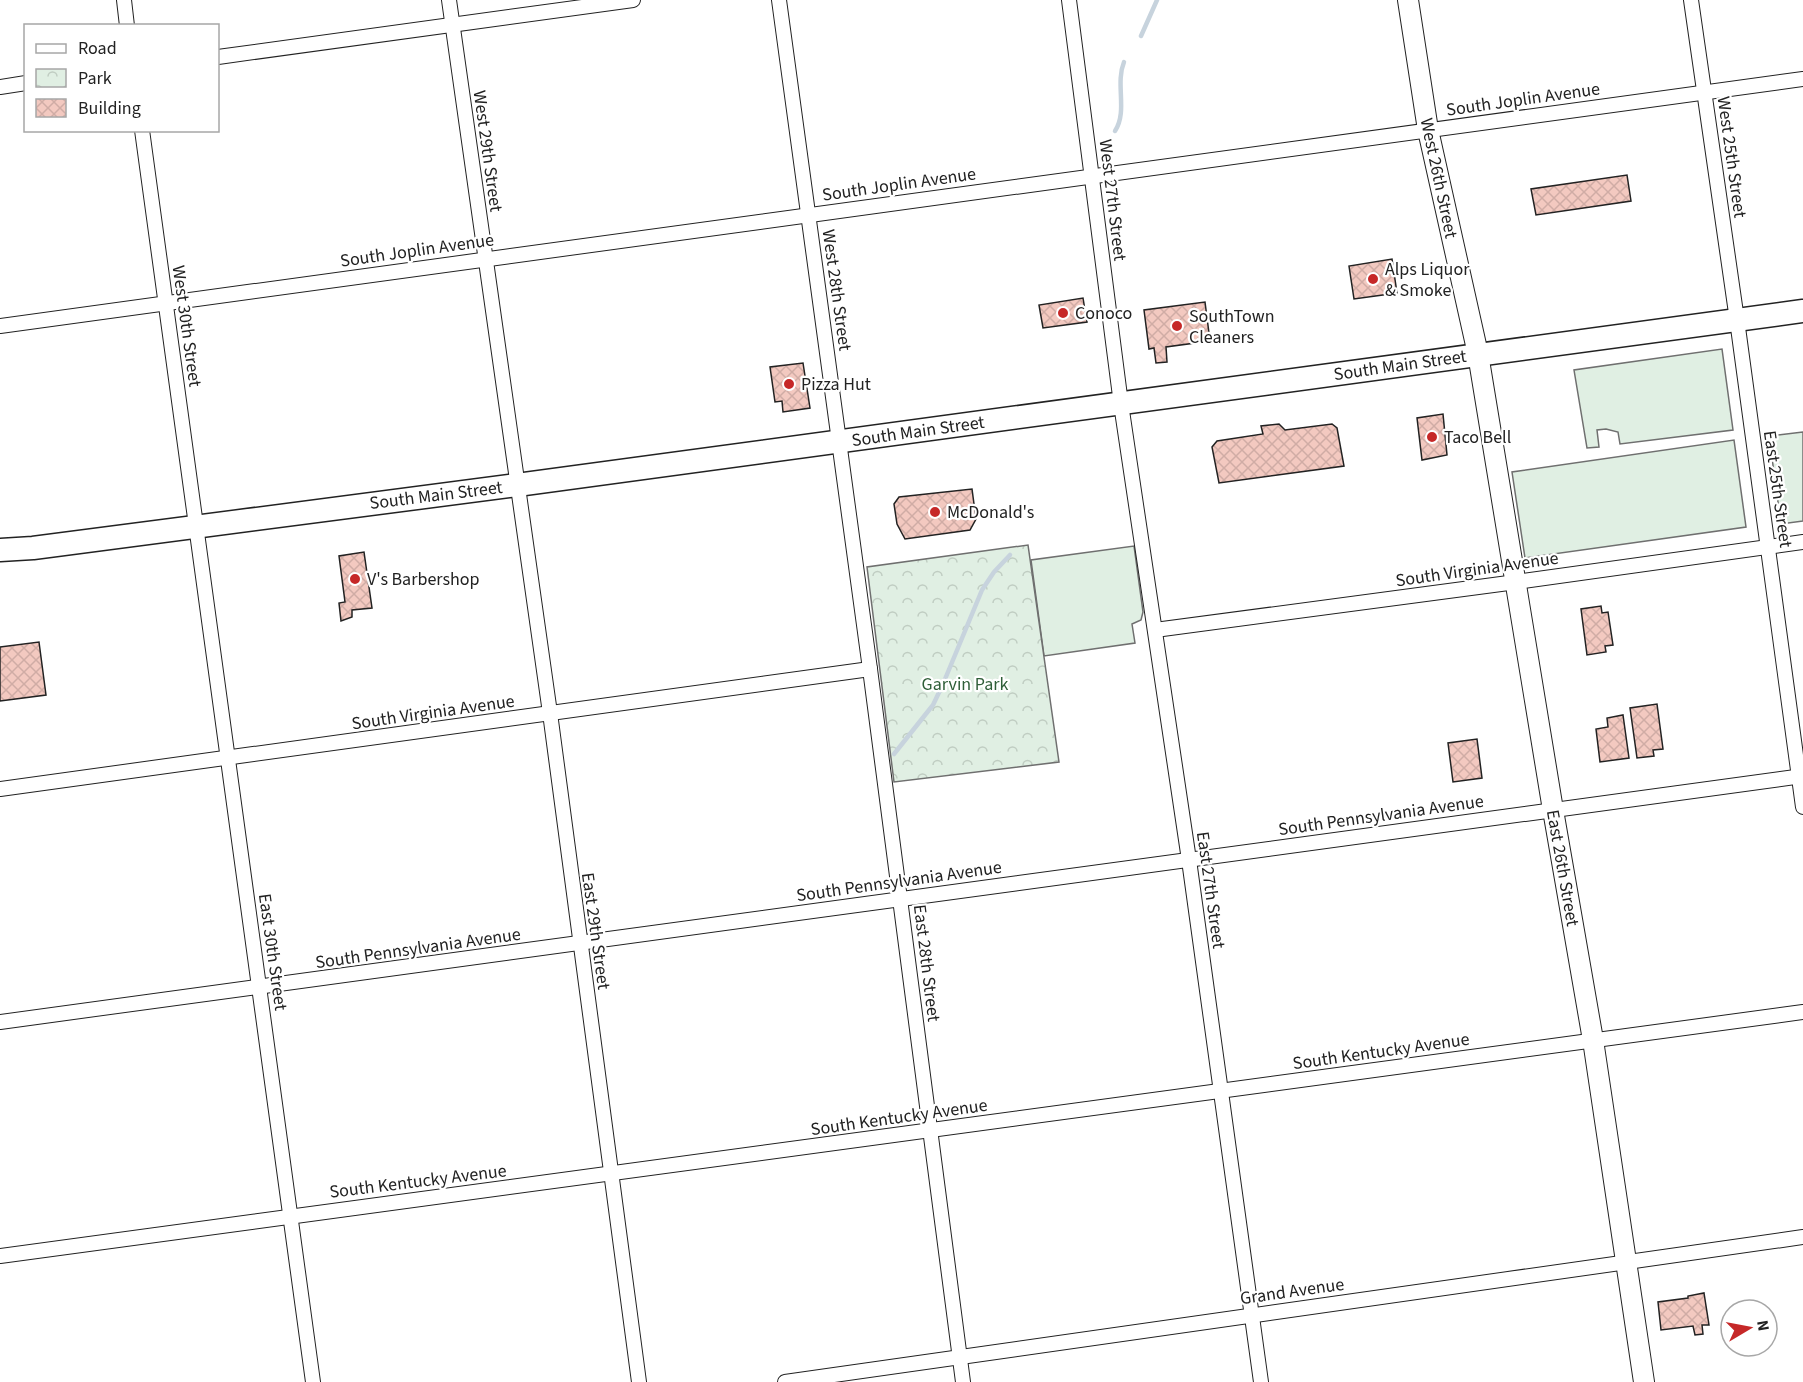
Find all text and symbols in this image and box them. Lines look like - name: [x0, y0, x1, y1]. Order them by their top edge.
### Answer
- legend: [24, 24, 219, 132]
- text: Road: [78, 36, 117, 61]
- text: Park: [78, 66, 112, 91]
- street label: South Joplin Avenue: [1445, 76, 1602, 123]
- street label: West 29th Street: [467, 89, 508, 213]
- street label: West 25th Street: [1711, 95, 1752, 219]
- text: Building: [78, 96, 141, 121]
- street label: West 26th Street: [1414, 116, 1463, 241]
- street label: West 27th Street: [1093, 138, 1132, 262]
- street label: South Joplin Avenue: [821, 161, 978, 208]
- street label: South Joplin Avenue: [339, 227, 496, 274]
- street label: West 28th Street: [816, 228, 857, 352]
- place label: Alps Liquor & Smoke: [1385, 257, 1470, 303]
- street label: West 30th Street: [166, 264, 207, 388]
- marker: Alps Liquor & Smoke: [1366, 272, 1380, 286]
- place label: Conoco: [1075, 301, 1132, 326]
- place label: SouthTown Cleaners: [1189, 304, 1275, 350]
- marker: Conoco: [1056, 306, 1070, 320]
- marker: SouthTown Cleaners: [1170, 319, 1184, 333]
- street label: South Main Street: [1332, 344, 1468, 387]
- place label: Pizza Hut: [801, 372, 871, 397]
- marker: Pizza Hut: [782, 377, 796, 391]
- street label: South Main Street: [850, 410, 986, 453]
- place label: Taco Bell: [1444, 425, 1511, 450]
- street label: East 25th Street: [1757, 429, 1798, 549]
- marker: Taco Bell: [1425, 430, 1439, 444]
- street label: South Main Street: [368, 475, 504, 516]
- place label: McDonald's: [947, 500, 1034, 525]
- marker: McDonald's: [928, 505, 942, 519]
- street label: South Virginia Avenue: [1394, 546, 1560, 593]
- place label: V's Barbershop: [367, 567, 480, 592]
- marker: V's Barbershop: [348, 572, 362, 586]
- park label: Garvin Park: [922, 672, 1008, 697]
- street label: South Virginia Avenue: [350, 689, 516, 736]
- street label: South Pennsylvania Avenue: [1277, 789, 1485, 842]
- street label: East 26th Street: [1540, 808, 1585, 928]
- street label: East 27th Street: [1190, 830, 1231, 950]
- street label: South Pennsylvania Avenue: [795, 855, 1003, 908]
- street label: East 29th Street: [575, 871, 616, 991]
- street label: East 30th Street: [252, 892, 293, 1012]
- street label: East 28th Street: [907, 903, 946, 1023]
- street label: South Pennsylvania Avenue: [314, 922, 522, 975]
- street label: South Kentucky Avenue: [1291, 1027, 1471, 1076]
- street label: South Kentucky Avenue: [809, 1093, 989, 1142]
- street label: South Kentucky Avenue: [328, 1158, 508, 1205]
- street label: Grand Avenue: [1238, 1272, 1346, 1311]
- north arrow: [1719, 1298, 1779, 1358]
- text: N: [1751, 1318, 1775, 1333]

